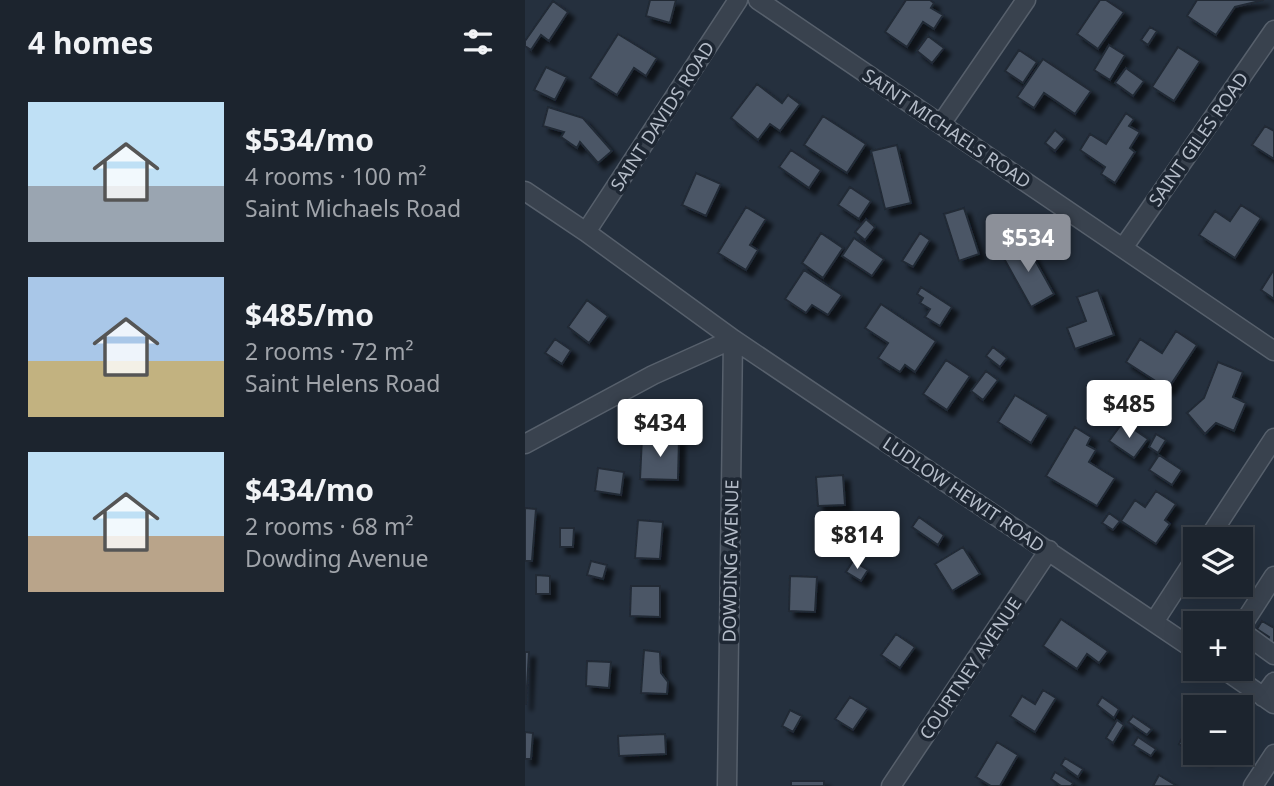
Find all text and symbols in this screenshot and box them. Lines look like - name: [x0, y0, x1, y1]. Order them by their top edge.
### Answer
- text: 4 homes: [28, 22, 153, 63]
- icon: filters: [459, 23, 497, 61]
- street label: SAINT DAVIDS ROAD: [605, 37, 719, 195]
- street label: SAINT MICHAELS ROAD: [858, 63, 1036, 193]
- street label: SAINT GILES ROAD: [1143, 67, 1253, 211]
- text: $534/mo: [245, 119, 374, 160]
- icon: home: [84, 130, 168, 214]
- text: 4 rooms · 100 m²: [245, 160, 427, 192]
- text: Saint Michaels Road: [245, 192, 461, 224]
- pin: $534: [987, 215, 1069, 274]
- text: $534: [1002, 221, 1054, 253]
- text: $485/mo: [245, 294, 374, 335]
- icon: home: [84, 305, 168, 389]
- text: 2 rooms · 72 m²: [245, 335, 414, 367]
- text: Saint Helens Road: [245, 367, 440, 399]
- pin: $485: [1088, 380, 1170, 440]
- text: $485: [1103, 387, 1155, 419]
- pin: $434: [619, 400, 701, 459]
- text: $434: [634, 406, 686, 438]
- street label: LUDLOW HEWIT ROAD: [878, 431, 1050, 557]
- text: $434/mo: [245, 469, 374, 510]
- street label: DOWDING AVENUE: [717, 479, 743, 643]
- icon: home: [84, 480, 168, 564]
- text: 2 rooms · 68 m²: [245, 510, 414, 542]
- pin: $814: [816, 512, 898, 571]
- text: $814: [831, 518, 883, 550]
- map controls: [1183, 527, 1253, 765]
- button: layers: [1183, 527, 1253, 597]
- text: Dowding Avenue: [245, 542, 429, 574]
- street label: COURTNEY AVENUE: [914, 592, 1026, 744]
- button: +: [1183, 611, 1253, 681]
- button: −: [1183, 695, 1253, 765]

